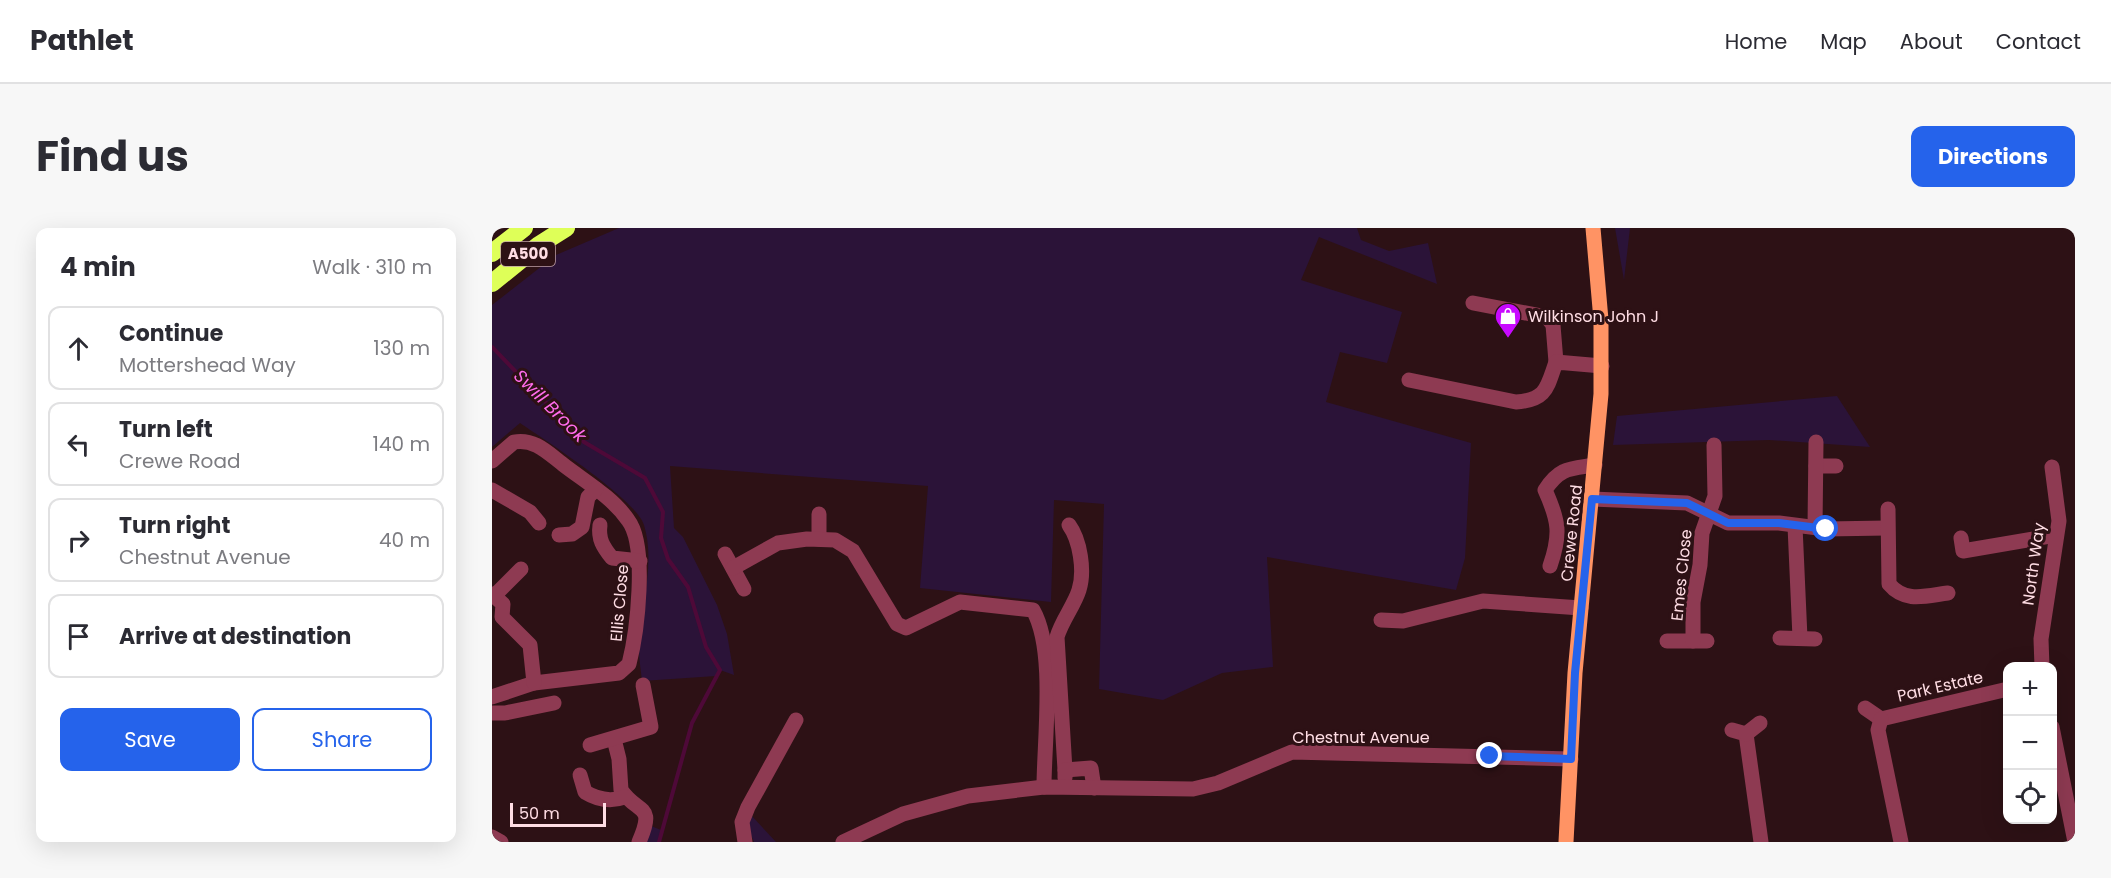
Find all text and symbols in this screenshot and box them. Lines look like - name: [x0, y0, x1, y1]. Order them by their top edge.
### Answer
- text: Pathlet: [30, 21, 134, 60]
- text: Home: [1725, 27, 1787, 56]
- text: Map: [1820, 27, 1867, 56]
- text: About: [1900, 27, 1963, 56]
- text: Contact: [1996, 27, 2081, 56]
- button: Directions: [1911, 126, 2075, 187]
- text: Find us: [36, 127, 189, 186]
- road number: A500: [501, 242, 555, 266]
- text: 4 min: [60, 249, 136, 285]
- text: Walk · 310 m: [312, 253, 432, 281]
- shop icon: Wilkinson John J: [1493, 301, 1523, 339]
- place label: Wilkinson John J: [1528, 305, 1659, 328]
- text: Continue: [119, 318, 223, 349]
- icon: ahead: [62, 332, 95, 365]
- text: 130 m: [373, 334, 430, 362]
- text: Mottershead Way: [119, 351, 296, 379]
- water label: Swill Brook: [508, 364, 593, 448]
- text: Turn left: [119, 414, 213, 445]
- icon: left: [62, 428, 95, 461]
- text: 140 m: [373, 430, 430, 458]
- text: Crewe Road: [119, 447, 240, 475]
- street label: Crewe Road: [1555, 484, 1588, 583]
- text: Turn right: [119, 510, 230, 541]
- route start: [1812, 515, 1838, 541]
- street label: North Way: [2016, 521, 2051, 607]
- icon: right: [62, 524, 95, 557]
- text: 40 m: [379, 526, 430, 554]
- street label: Emes Close: [1665, 528, 1698, 622]
- text: Chestnut Avenue: [119, 543, 291, 571]
- street label: Ellis Close: [605, 563, 634, 643]
- icon: arrive: [62, 620, 95, 653]
- text: Arrive at destination: [119, 621, 351, 652]
- map controls: [2003, 662, 2057, 824]
- button: +: [2003, 662, 2057, 716]
- street label: Park Estate: [1895, 665, 1985, 708]
- button: Save: [60, 708, 240, 771]
- button: Share: [252, 708, 432, 771]
- button: −: [2003, 716, 2057, 770]
- street label: Chestnut Avenue: [1292, 726, 1430, 749]
- route end: [1476, 742, 1502, 768]
- button: locate: [2003, 770, 2057, 824]
- scale bar: [510, 800, 606, 828]
- text: 50 m: [519, 802, 560, 825]

